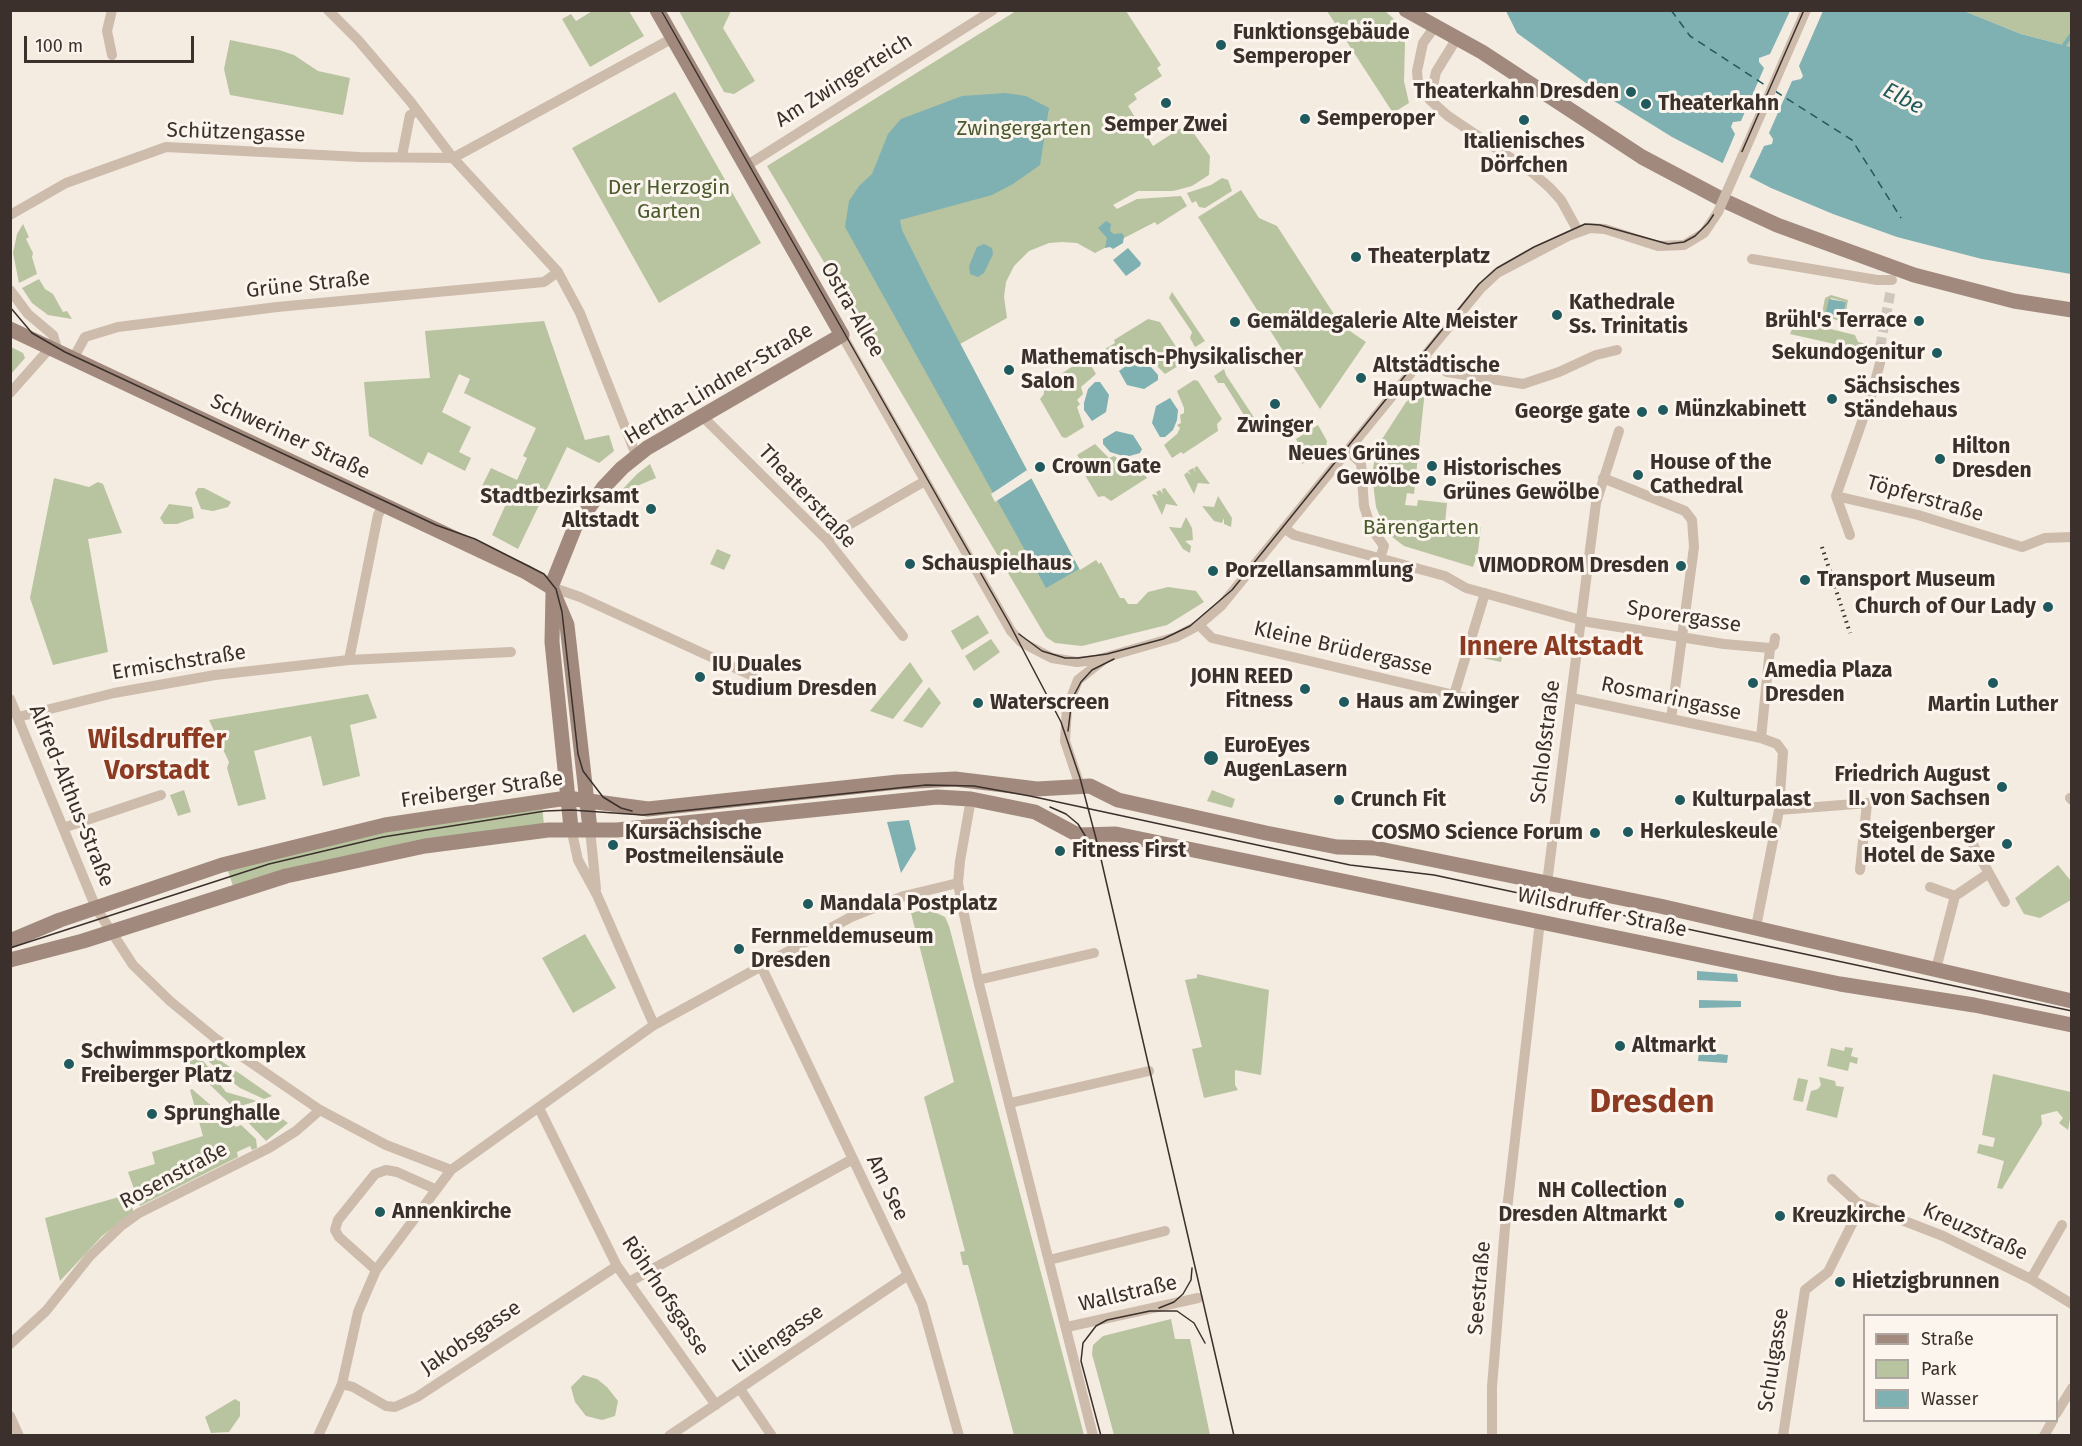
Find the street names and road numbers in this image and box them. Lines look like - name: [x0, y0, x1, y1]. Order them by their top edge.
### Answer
- street label: Am Zwingerteich: [771, 29, 917, 133]
- street label: Schützengasse: [166, 118, 306, 148]
- street label: Ostra-Allee: [815, 258, 889, 362]
- street label: Grüne Straße: [245, 266, 371, 304]
- street label: Hertha-Lindner-Straße: [620, 318, 818, 450]
- street label: Schweriner Straße: [206, 389, 374, 485]
- street label: Theaterstraße: [753, 440, 861, 554]
- street label: Töpferstraße: [1864, 470, 1986, 528]
- street label: Sporergasse: [1625, 596, 1743, 638]
- street label: Kleine Brüdergasse: [1251, 616, 1435, 682]
- street label: Ermischstraße: [110, 640, 248, 686]
- street label: Rosmaringasse: [1599, 672, 1743, 726]
- street label: Schloßstraße: [1526, 679, 1566, 805]
- street label: Alfred-Althus-Straße: [23, 701, 119, 891]
- street label: Freiberger Straße: [399, 766, 565, 814]
- street label: Wilsdruffer Straße: [1515, 883, 1689, 943]
- street label: Rosenstraße: [116, 1137, 232, 1215]
- street label: Am See: [860, 1151, 914, 1225]
- street label: Kreuzstraße: [1918, 1198, 2032, 1266]
- street label: Röhrhofsgasse: [616, 1231, 714, 1361]
- street label: Seestraße: [1463, 1240, 1497, 1336]
- street label: Wallstraße: [1076, 1270, 1180, 1318]
- street label: Jakobsgasse: [416, 1295, 526, 1381]
- street label: Liliengasse: [728, 1299, 828, 1379]
- street label: Schulgasse: [1753, 1306, 1795, 1414]

